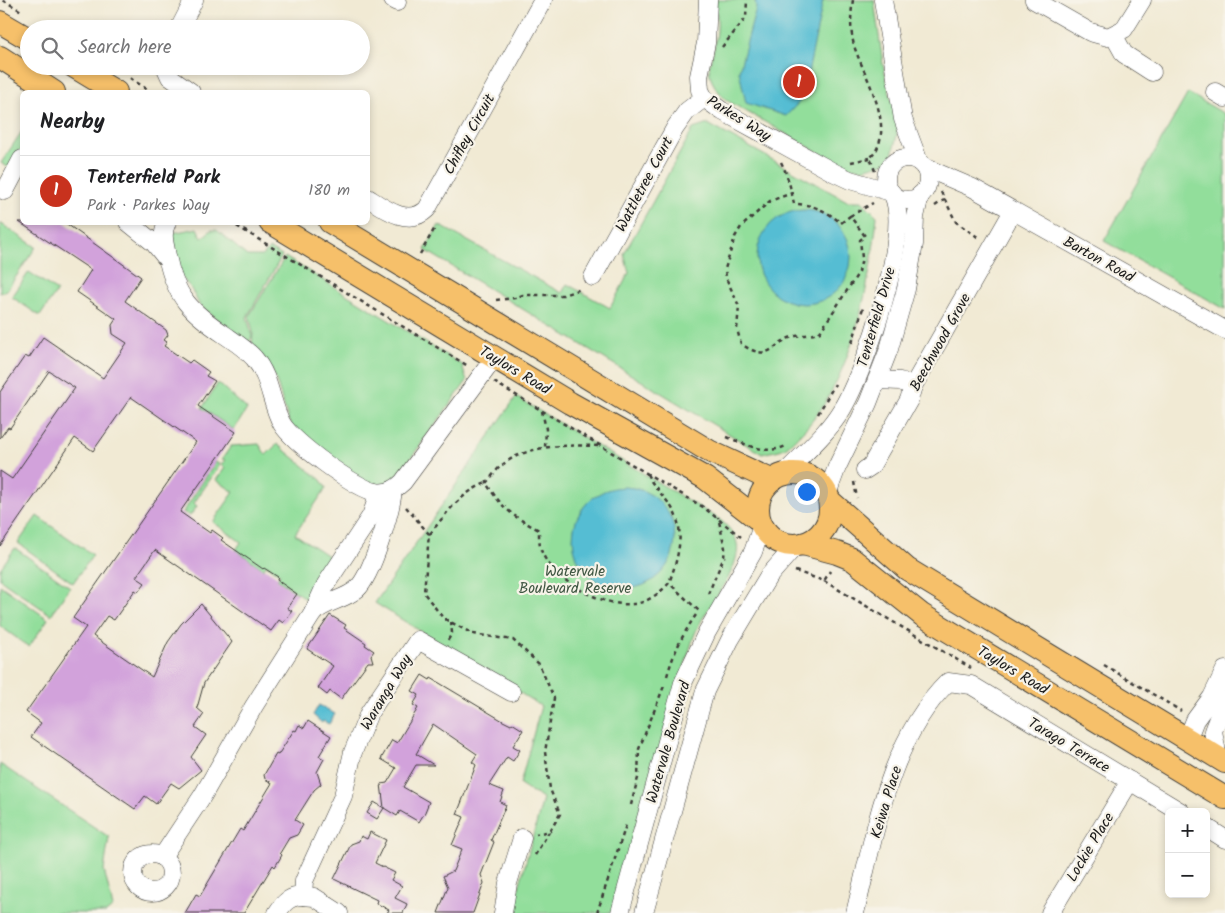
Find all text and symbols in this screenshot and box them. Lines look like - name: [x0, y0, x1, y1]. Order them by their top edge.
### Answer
- search box: [20, 20, 370, 75]
- text: Search here: [78, 33, 172, 63]
- icon: search: [38, 34, 66, 62]
- pin: 1: [783, 63, 815, 101]
- street label: Chifley Circuit: [438, 89, 502, 179]
- street label: Parkes Way: [702, 90, 776, 149]
- text: Nearby: [40, 106, 105, 139]
- street label: Wattletree Court: [610, 132, 680, 236]
- text: Tenterfield Park: [87, 163, 220, 193]
- text: 1: [54, 178, 58, 203]
- text: 180 m: [308, 178, 350, 203]
- text: Park · Parkes Way: [87, 193, 210, 218]
- street label: Barton Road: [1058, 230, 1139, 290]
- street label: Tenterfield Drive: [851, 264, 903, 370]
- street label: Beechwood Grove: [904, 289, 978, 396]
- street label: Taylors Road: [474, 340, 555, 402]
- your location: [794, 479, 820, 505]
- park label: Watervale Boulevard Reserve: [519, 560, 632, 601]
- street label: Taylors Road: [972, 640, 1053, 702]
- street label: Waranga Way: [355, 649, 419, 735]
- street label: Watervale Boulevard: [640, 678, 698, 806]
- street label: Tarago Terrace: [1023, 712, 1114, 780]
- street label: Keiwa Place: [865, 763, 909, 841]
- street label: Lockie Place: [1061, 808, 1121, 887]
- map controls: [1165, 808, 1210, 898]
- button: +: [1165, 808, 1210, 853]
- button: −: [1165, 853, 1210, 898]

